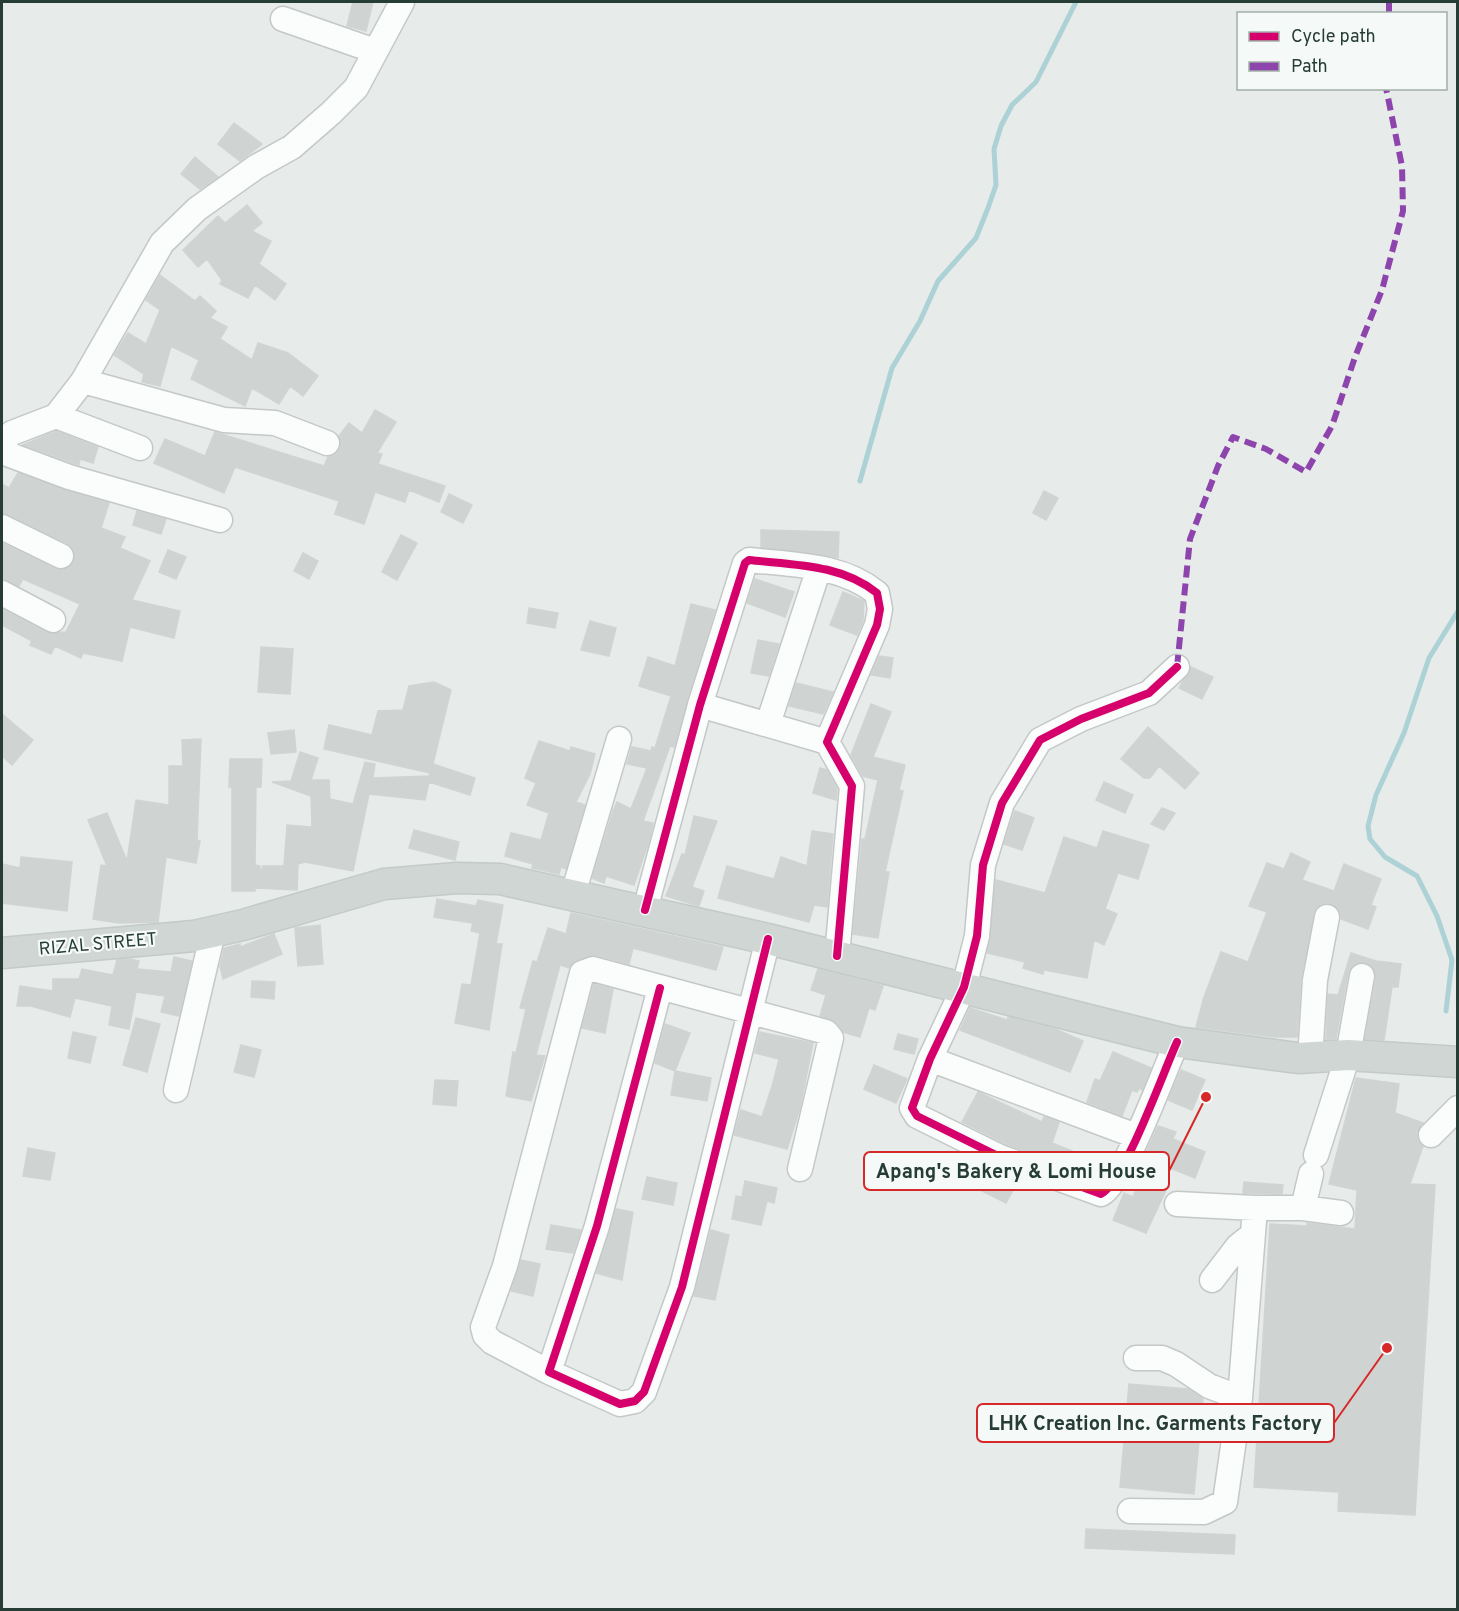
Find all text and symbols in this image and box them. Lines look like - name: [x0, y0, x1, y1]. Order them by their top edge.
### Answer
- legend: [1237, 12, 1447, 90]
- text: Cycle path: [1291, 26, 1376, 49]
- text: Path: [1291, 56, 1328, 79]
- street label: RIZAL STREET: [38, 928, 158, 962]
- callout: Apang's Bakery & Lomi House: [864, 1152, 1169, 1190]
- text: Apang's Bakery & Lomi House: [876, 1160, 1156, 1186]
- callout: LHK Creation Inc. Garments Factory: [977, 1404, 1334, 1442]
- text: LHK Creation Inc. Garments Factory: [988, 1412, 1322, 1438]

